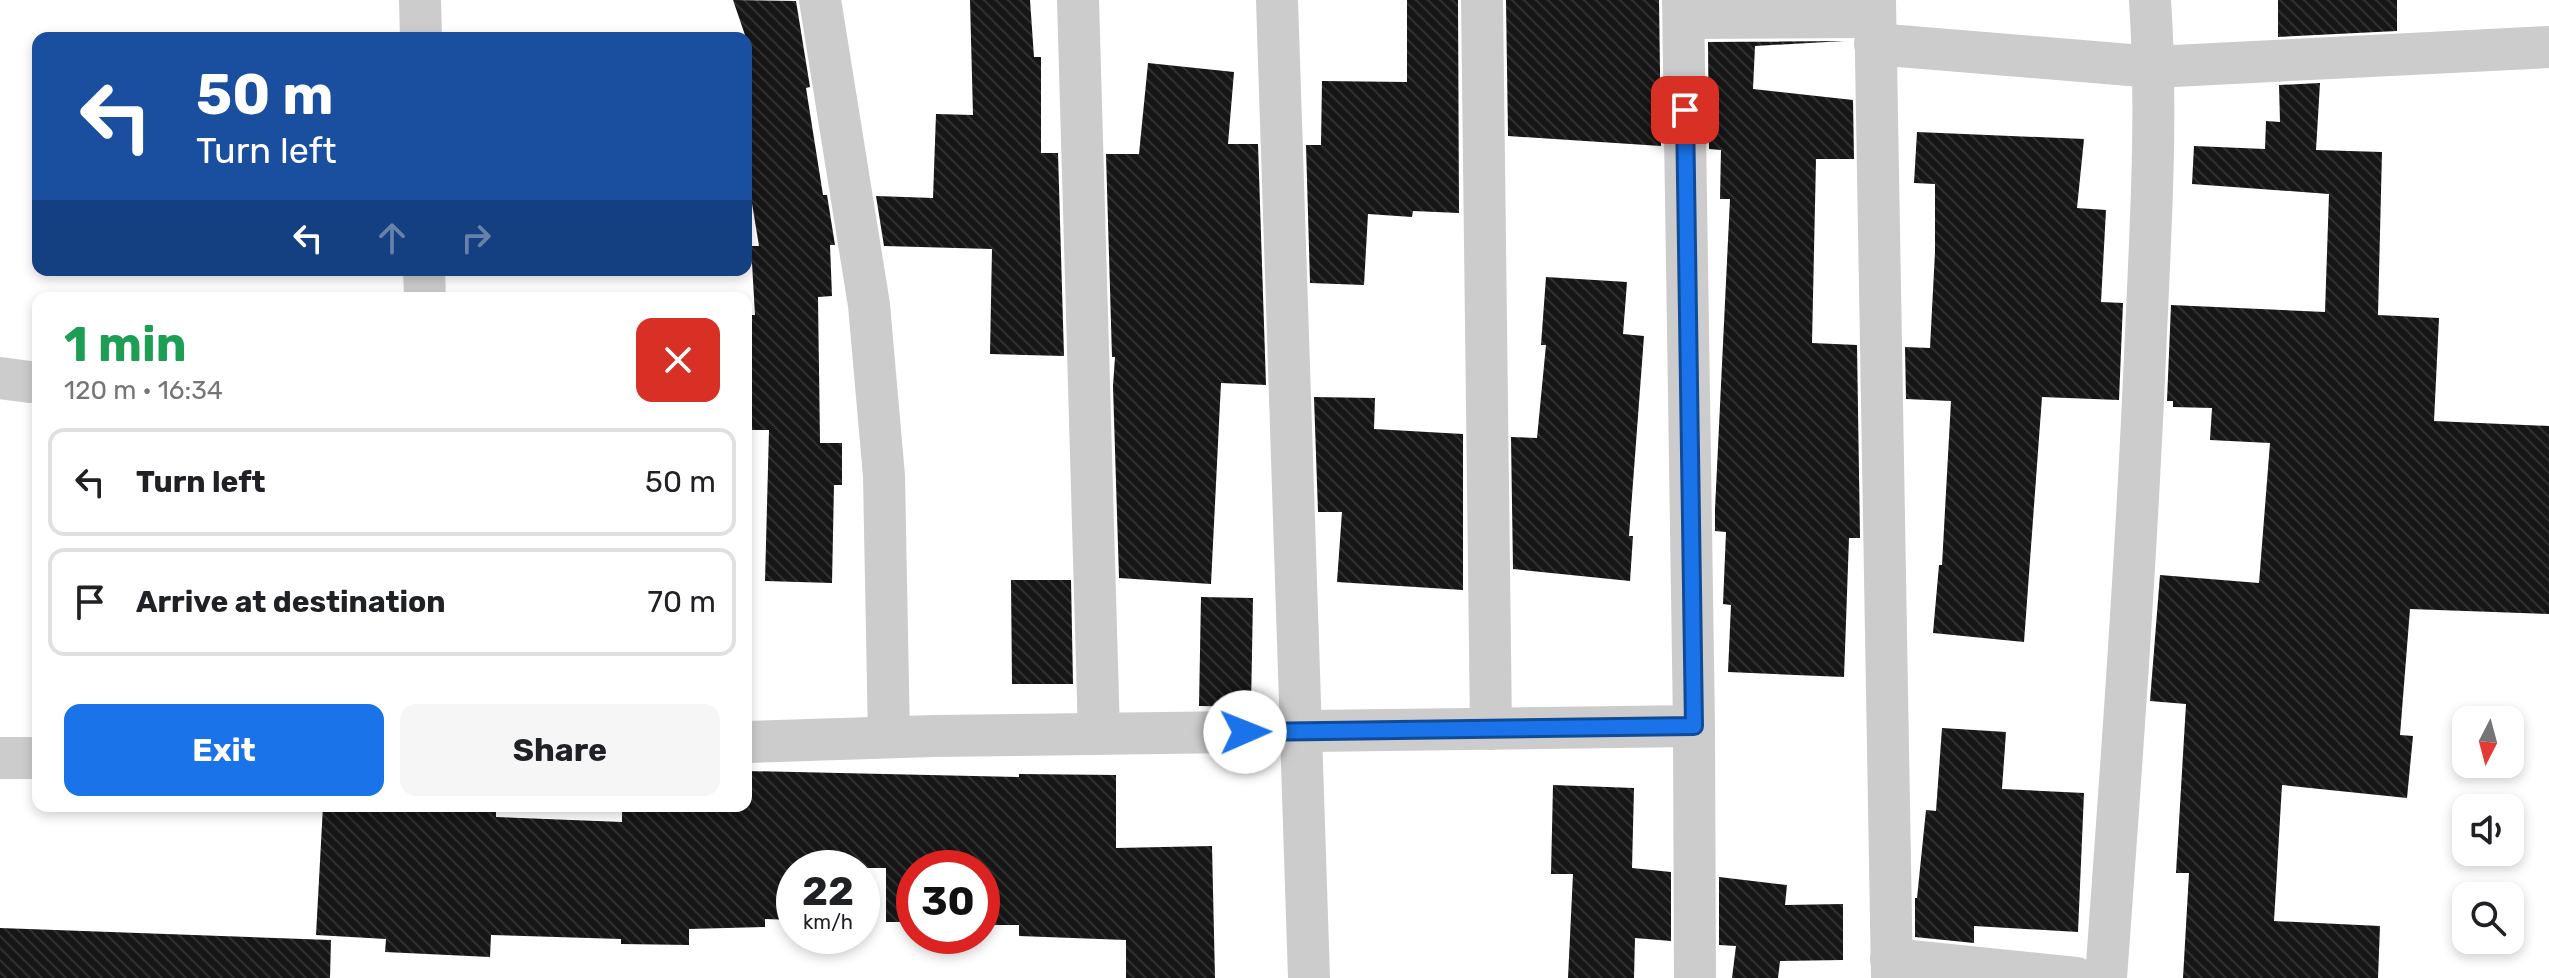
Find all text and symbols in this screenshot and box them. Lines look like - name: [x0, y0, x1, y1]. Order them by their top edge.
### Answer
- text: 50 m: [196, 62, 333, 128]
- icon: left: [64, 64, 168, 168]
- pin: [1651, 76, 1719, 144]
- icon: arrive: [1663, 88, 1707, 132]
- text: Turn left: [196, 129, 337, 172]
- icon: left: [286, 216, 330, 260]
- icon: ahead: [370, 216, 414, 260]
- icon: right: [454, 216, 498, 260]
- text: 1 min: [64, 316, 187, 373]
- button: close: [636, 318, 720, 402]
- text: 120 m · 16:34: [64, 375, 223, 406]
- icon: left: [68, 460, 112, 504]
- text: Turn left: [136, 464, 266, 500]
- text: 50 m: [645, 464, 716, 500]
- icon: arrive: [68, 580, 112, 624]
- text: Arrive at destination: [136, 584, 446, 620]
- text: 70 m: [648, 584, 716, 620]
- position arrow: [1203, 690, 1287, 774]
- button: Exit: [64, 704, 384, 796]
- button: Share: [400, 704, 720, 796]
- north arrow: [2452, 706, 2524, 778]
- map controls: [2452, 706, 2524, 954]
- button: sound: [2452, 794, 2524, 866]
- speed limit sign: 30: [896, 850, 1000, 954]
- text: 22: [802, 868, 854, 915]
- button: search: [2452, 882, 2524, 954]
- text: km/h: [803, 910, 853, 934]

